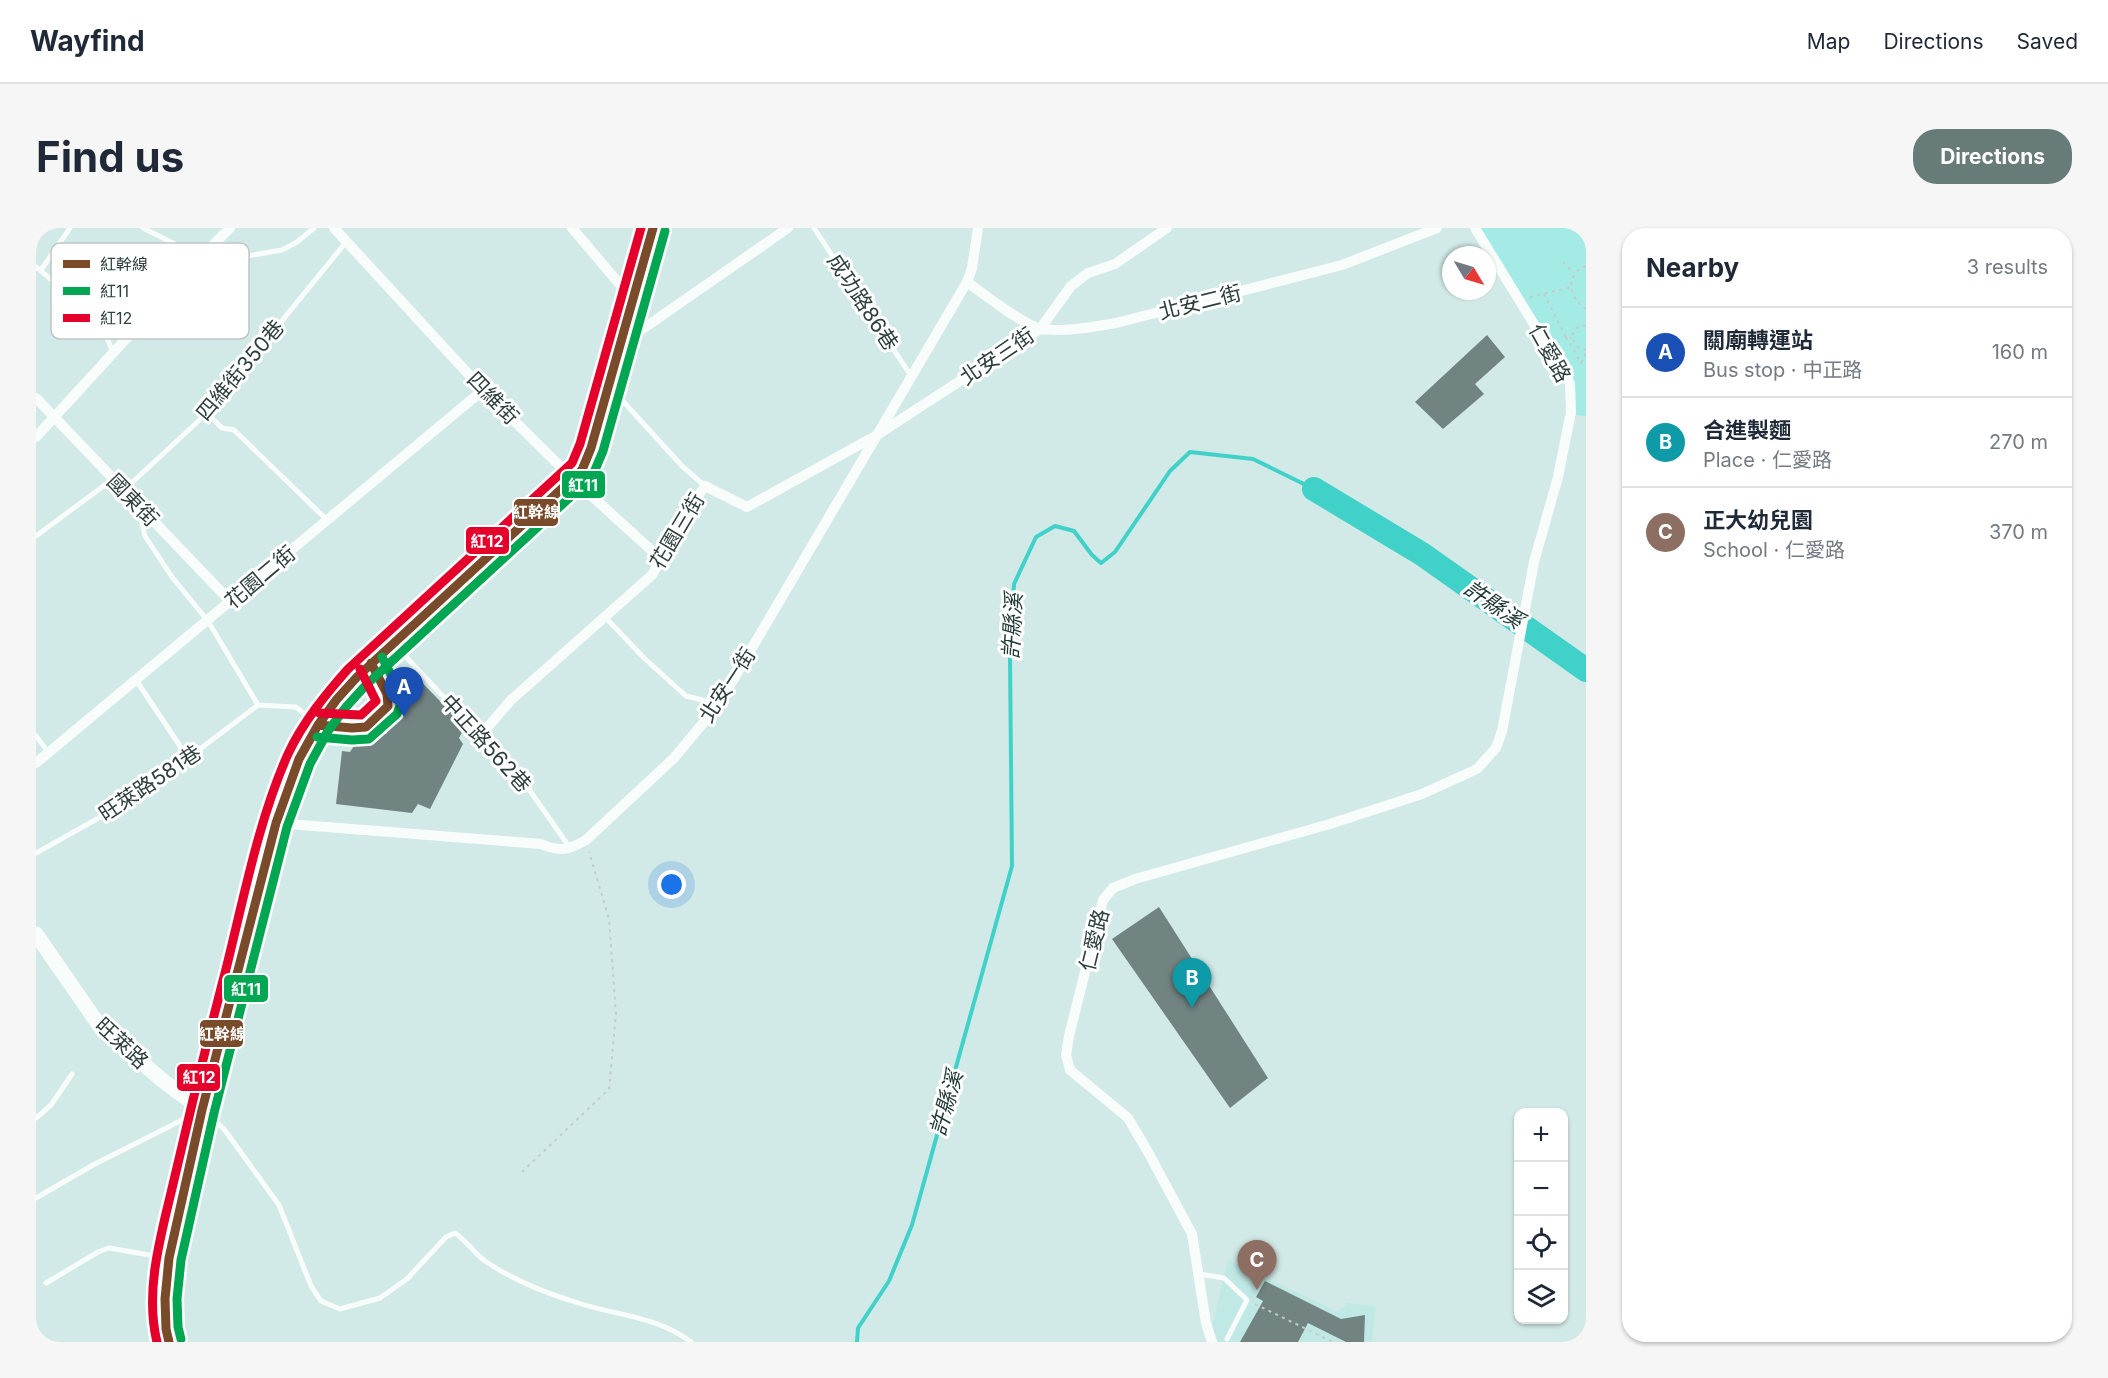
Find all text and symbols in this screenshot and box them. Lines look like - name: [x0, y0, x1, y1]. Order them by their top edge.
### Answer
- text: Wayfind: [30, 24, 145, 58]
- text: Map: [1807, 29, 1850, 54]
- text: Directions: [1883, 29, 1984, 54]
- text: Saved: [2017, 29, 2078, 54]
- button: Directions: [1913, 129, 2072, 184]
- text: Find us: [36, 131, 184, 182]
- legend: [51, 243, 249, 339]
- north arrow: [1442, 246, 1496, 300]
- street label: 成功路86巷: [823, 249, 903, 355]
- text: Nearby: [1646, 252, 1739, 283]
- text: 紅幹線: [100, 254, 148, 274]
- text: 3 results: [1967, 255, 2048, 279]
- street label: 北安二街: [1156, 280, 1244, 324]
- text: 紅11: [100, 281, 129, 301]
- text: 紅12: [100, 308, 132, 328]
- street label: 四維街350巷: [191, 315, 289, 425]
- street label: 仁愛路: [1524, 319, 1576, 387]
- street label: 北安三街: [955, 322, 1039, 390]
- text: 關廟轉運站: [1703, 327, 1813, 353]
- text: A: [1658, 340, 1673, 364]
- text: 160 m: [1992, 340, 2048, 364]
- text: Bus stop · 中正路: [1703, 358, 1862, 382]
- street label: 四維街: [462, 367, 524, 429]
- text: 合進製麵: [1703, 417, 1791, 443]
- text: B: [1659, 430, 1672, 454]
- text: 270 m: [1989, 430, 2048, 454]
- text: Place · 仁愛路: [1703, 448, 1832, 472]
- street label: 國東街: [102, 469, 164, 531]
- line badge: 紅11: [561, 470, 606, 499]
- text: 紅11: [568, 475, 598, 495]
- street label: 花園三街: [645, 489, 709, 573]
- line badge: 紅幹線: [513, 498, 559, 527]
- text: 紅幹線: [512, 502, 560, 522]
- text: 正大幼兒園: [1703, 507, 1813, 533]
- text: C: [1658, 520, 1673, 544]
- text: 370 m: [1989, 520, 2048, 544]
- line badge: 紅12: [465, 526, 510, 555]
- text: 紅12: [471, 531, 503, 551]
- text: School · 仁愛路: [1703, 538, 1845, 562]
- street label: 花園二街: [220, 540, 300, 614]
- water label: 許縣溪: [1460, 574, 1531, 635]
- water label: 許縣溪: [997, 589, 1027, 660]
- street label: 北安一街: [694, 643, 760, 727]
- pin: A: [384, 668, 424, 717]
- street label: 中正路562巷: [436, 689, 536, 797]
- street label: 旺萊路581巷: [94, 740, 206, 826]
- your location: [657, 870, 686, 899]
- street label: 仁愛路: [1074, 906, 1114, 974]
- pin: B: [1172, 958, 1212, 1008]
- line badge: 紅11: [223, 974, 269, 1003]
- text: 紅11: [231, 979, 261, 999]
- street label: 旺萊路: [90, 1012, 154, 1074]
- line badge: 紅幹線: [199, 1019, 244, 1048]
- text: 紅幹線: [198, 1024, 246, 1044]
- line badge: 紅12: [176, 1063, 221, 1092]
- water label: 許縣溪: [924, 1065, 968, 1138]
- text: 紅12: [183, 1067, 215, 1087]
- map controls: [1514, 1108, 1568, 1324]
- button: +: [1514, 1108, 1568, 1162]
- button: −: [1514, 1162, 1568, 1216]
- button: locate: [1514, 1216, 1568, 1270]
- pin: C: [1238, 1240, 1276, 1290]
- button: layers: [1514, 1270, 1568, 1324]

